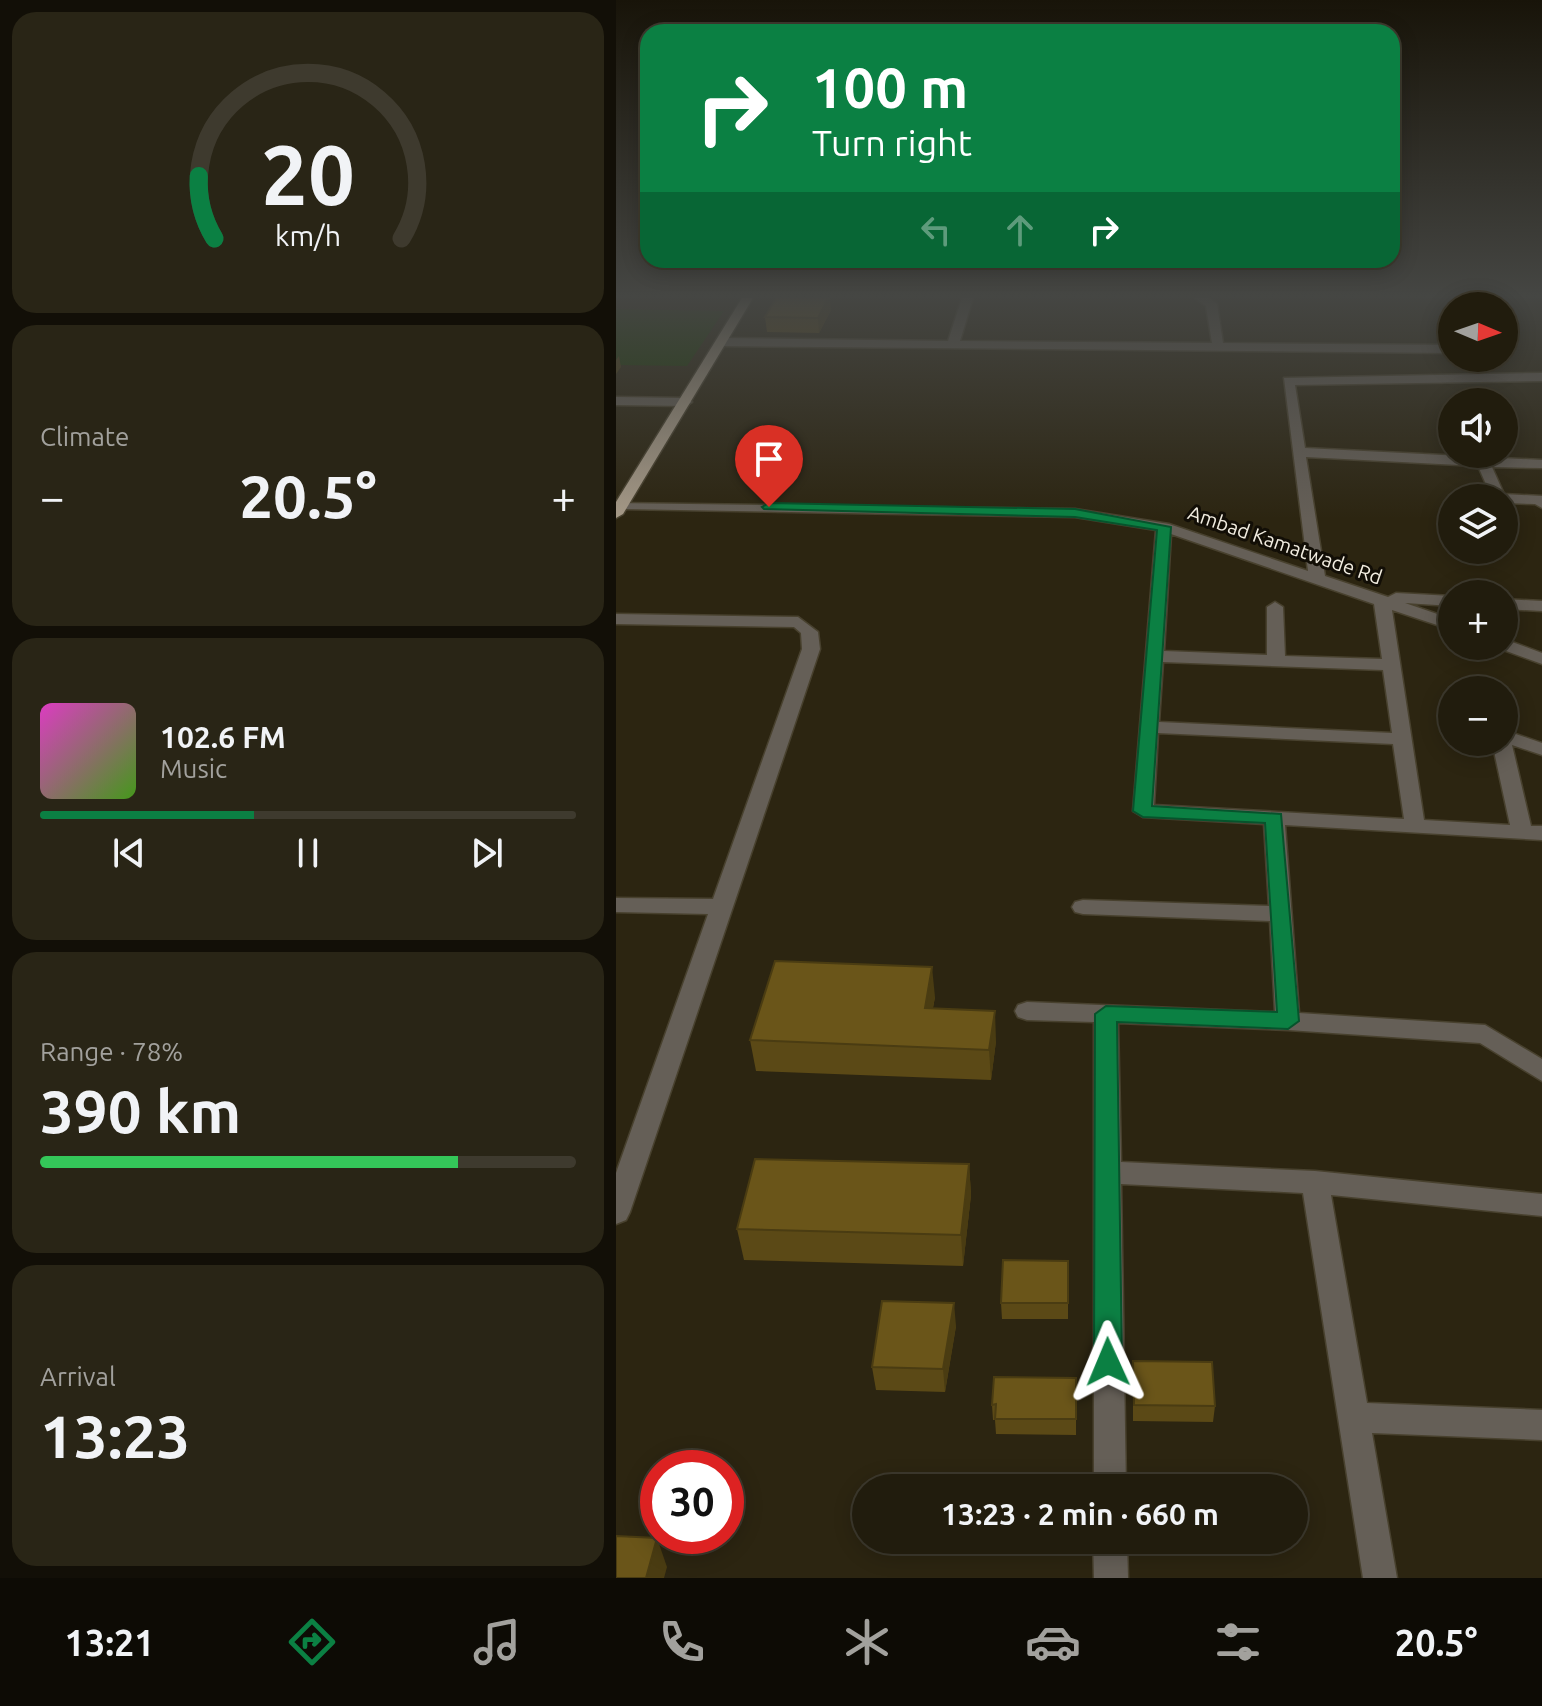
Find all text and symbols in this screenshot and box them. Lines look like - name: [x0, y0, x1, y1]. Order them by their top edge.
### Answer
- icon: right: [680, 56, 784, 160]
- text: 100 m: [812, 56, 968, 119]
- text: Turn right: [812, 122, 972, 163]
- text: 20: [261, 126, 355, 220]
- icon: left: [914, 208, 958, 252]
- icon: ahead: [998, 208, 1042, 252]
- icon: right: [1082, 208, 1126, 252]
- text: km/h: [275, 219, 341, 251]
- north arrow: [1438, 292, 1518, 372]
- map controls: [1438, 292, 1518, 756]
- button: sound: [1438, 388, 1518, 468]
- text: Climate: [40, 422, 129, 451]
- pin: [735, 425, 803, 507]
- icon: arrive: [747, 437, 791, 481]
- text: 20.5°: [239, 462, 377, 529]
- text: −: [40, 472, 65, 521]
- text: +: [551, 472, 576, 521]
- button: layers: [1438, 484, 1518, 564]
- street label: Ambad Kamatwade Rd: [1185, 501, 1385, 589]
- button: +: [1438, 580, 1518, 660]
- button: −: [1438, 676, 1518, 756]
- text: 102.6 FM: [160, 720, 286, 754]
- text: Music: [160, 754, 227, 783]
- icon: previous: [107, 831, 151, 875]
- icon: pause: [286, 831, 330, 875]
- icon: next: [465, 831, 509, 875]
- text: Range · 78%: [40, 1037, 183, 1066]
- text: 390 km: [40, 1077, 241, 1144]
- position arrow: [1066, 1320, 1150, 1404]
- text: Arrival: [40, 1362, 116, 1391]
- text: 13:23: [40, 1402, 190, 1469]
- speed limit sign: 30: [640, 1450, 744, 1554]
- text: 13:23 · 2 min · 660 m: [941, 1497, 1219, 1531]
- icon: directions: [284, 1614, 340, 1670]
- icon: music: [469, 1614, 525, 1670]
- icon: phone: [654, 1614, 710, 1670]
- icon: climate: [839, 1614, 895, 1670]
- icon: car: [1025, 1614, 1081, 1670]
- icon: filters: [1210, 1614, 1266, 1670]
- text: 13:21: [65, 1622, 155, 1663]
- text: 20.5°: [1395, 1622, 1477, 1663]

